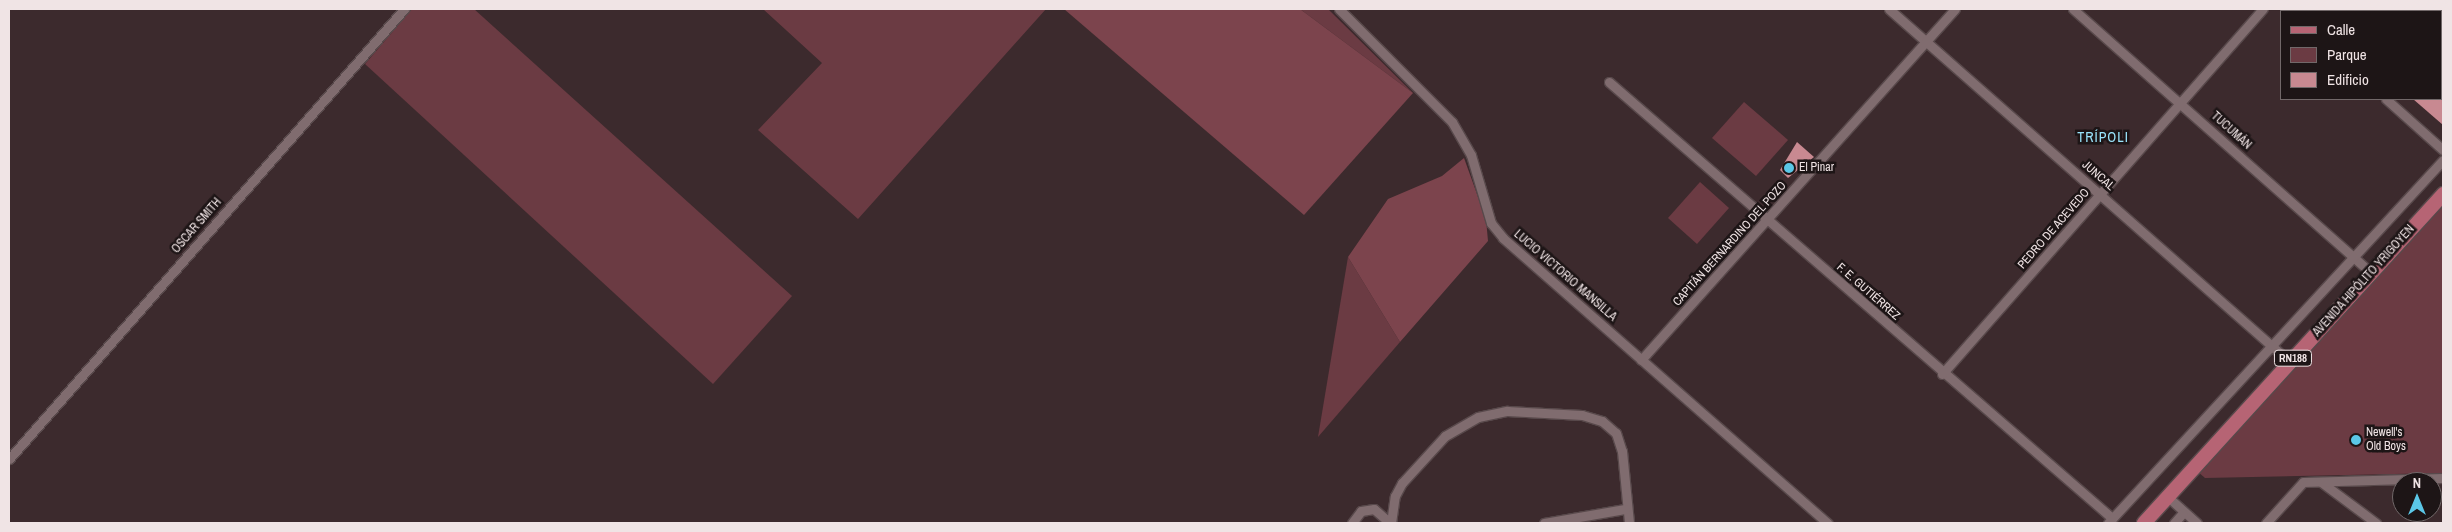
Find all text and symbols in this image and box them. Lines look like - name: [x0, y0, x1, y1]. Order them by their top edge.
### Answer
- legend: [2280, 10, 2442, 100]
- text: Calle: [2327, 19, 2355, 40]
- text: Parque: [2327, 44, 2367, 65]
- text: Edificio: [2327, 69, 2369, 90]
- street label: TUCUMÁN: [2208, 109, 2254, 153]
- district label: TRÍPOLI: [2076, 129, 2130, 145]
- street label: JUNCAL: [2079, 158, 2117, 194]
- place label: El Pinar: [1799, 161, 1834, 175]
- marker: El Pinar: [1783, 162, 1795, 174]
- street label: CAPITÁN BERNARDINO DEL POZO: [1670, 179, 1790, 309]
- street label: PEDRO DE ACEVEDO: [2015, 186, 2093, 272]
- street label: OSCAR SMITH: [169, 195, 225, 257]
- street label: AVENIDA HIPÓLITO YRIGOYEN: [2310, 222, 2418, 340]
- street label: LUCIO VICTORIO MANSILLA: [1511, 227, 1619, 325]
- street label: F. E. GUTIÉRREZ: [1833, 261, 1903, 323]
- road number: RN188: [2273, 349, 2313, 366]
- place label: Newell's Old Boys: [2366, 426, 2406, 454]
- marker: Newell's Old Boys: [2350, 434, 2362, 446]
- north arrow: [2392, 472, 2442, 522]
- text: N: [2413, 474, 2421, 492]

